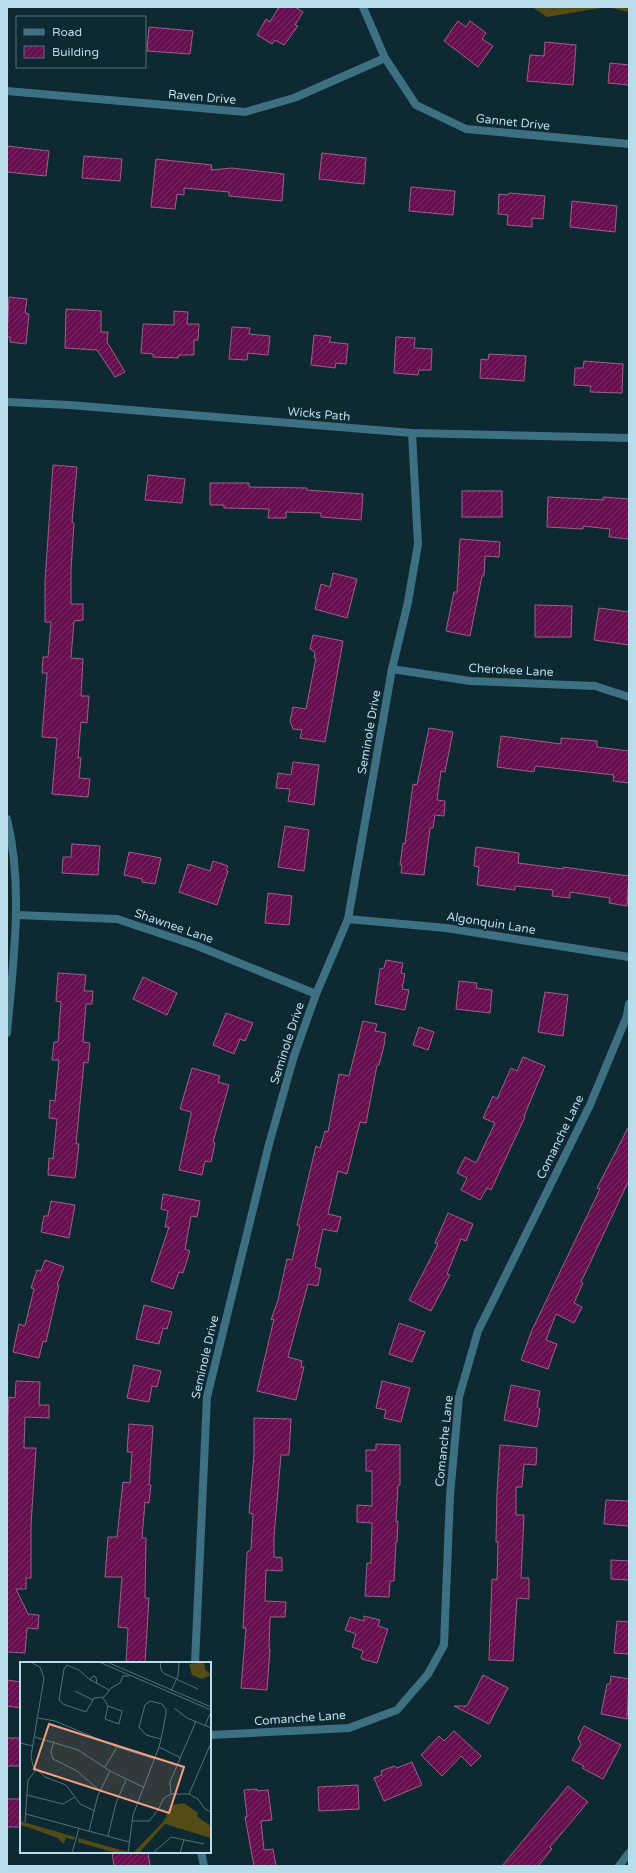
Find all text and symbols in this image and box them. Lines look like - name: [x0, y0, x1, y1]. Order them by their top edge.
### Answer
- legend: [16, 16, 146, 68]
- text: Road: [52, 25, 82, 39]
- text: Building: [52, 45, 99, 59]
- street label: Raven Drive: [167, 87, 237, 107]
- street label: Gannet Drive: [475, 111, 551, 133]
- street label: Wicks Path: [287, 404, 351, 424]
- street label: Cherokee Lane: [468, 661, 554, 679]
- street label: Seminole Drive: [355, 689, 383, 775]
- street label: Shawnee Lane: [133, 906, 215, 946]
- street label: Algonquin Lane: [445, 909, 537, 937]
- street label: Seminole Drive: [267, 1000, 307, 1086]
- street label: Comanche Lane: [534, 1092, 587, 1181]
- street label: Seminole Drive: [189, 1314, 221, 1400]
- street label: Comanche Lane: [432, 1394, 456, 1487]
- inset map: [20, 1662, 211, 1853]
- street label: Comanche Lane: [254, 1708, 347, 1728]

